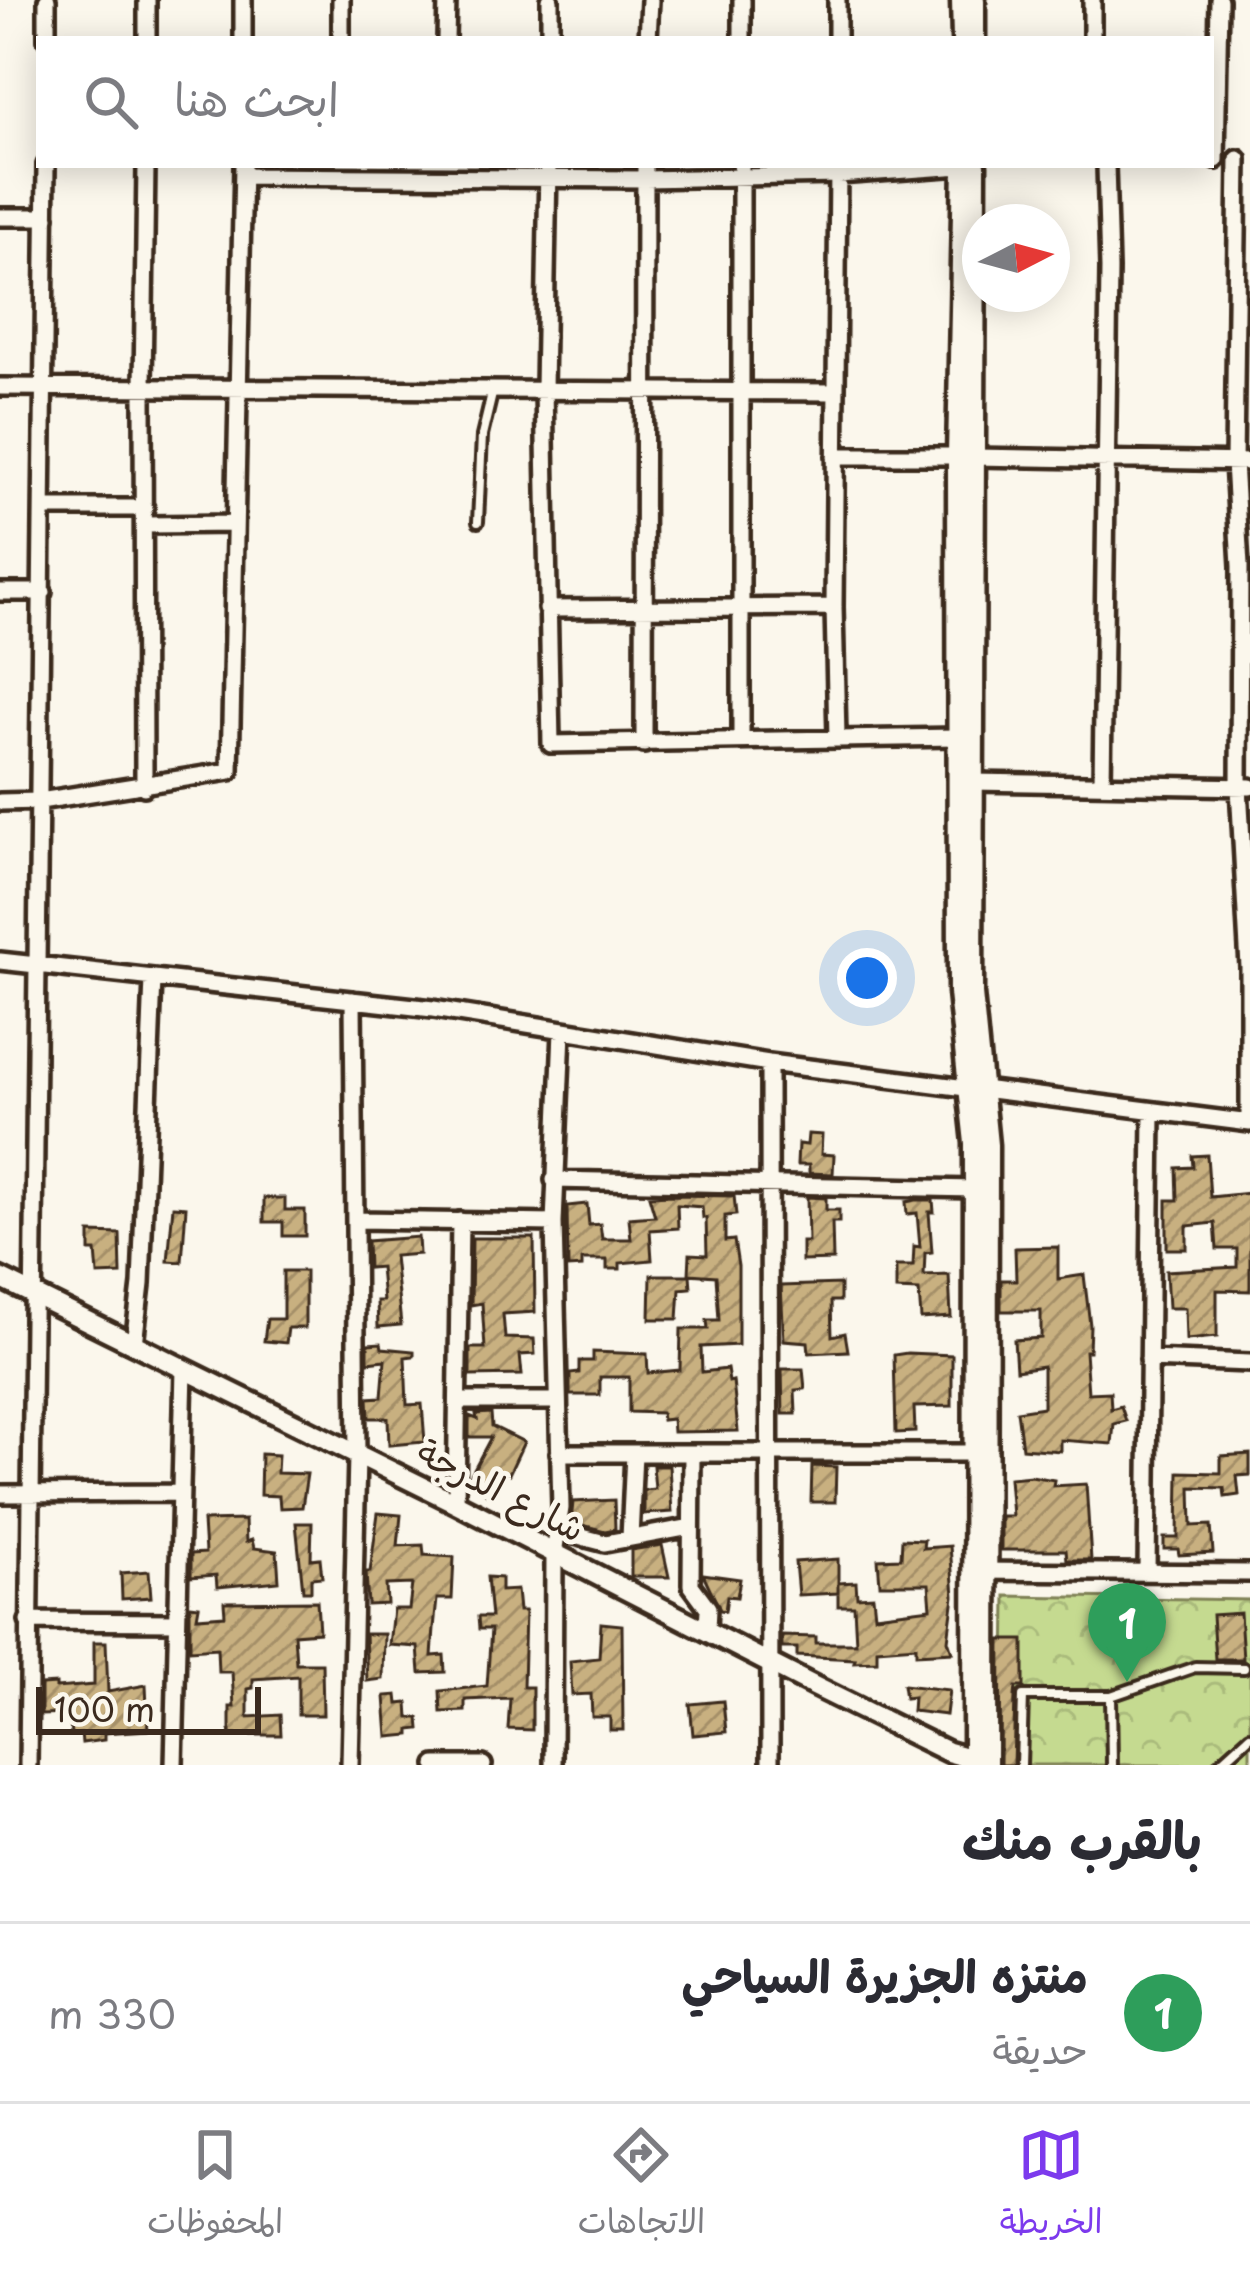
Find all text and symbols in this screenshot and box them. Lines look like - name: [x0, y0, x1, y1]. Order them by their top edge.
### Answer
- search box: [36, 36, 1214, 168]
- text: ابحث هنا: [174, 63, 339, 131]
- icon: search: [78, 69, 144, 135]
- north arrow: [962, 204, 1070, 312]
- your location: [837, 948, 897, 1008]
- street label: شارع الدرجة: [408, 1423, 595, 1555]
- pin: 1: [1088, 1583, 1166, 1682]
- scale bar: [36, 1681, 261, 1734]
- text: 100 m: [54, 1683, 155, 1733]
- text: بالقرب منك: [962, 1799, 1202, 1876]
- text: منتزه الجزيرة السياحي: [682, 1940, 1088, 2008]
- text: 330 m: [48, 1983, 176, 2042]
- text: 1: [1154, 1983, 1172, 2042]
- text: حديقة: [992, 2018, 1088, 2077]
- tab: المحفوظات: [147, 2122, 283, 2251]
- tab: الاتجاهات: [578, 2122, 705, 2251]
- tab: الخريطة: [1000, 2122, 1103, 2251]

